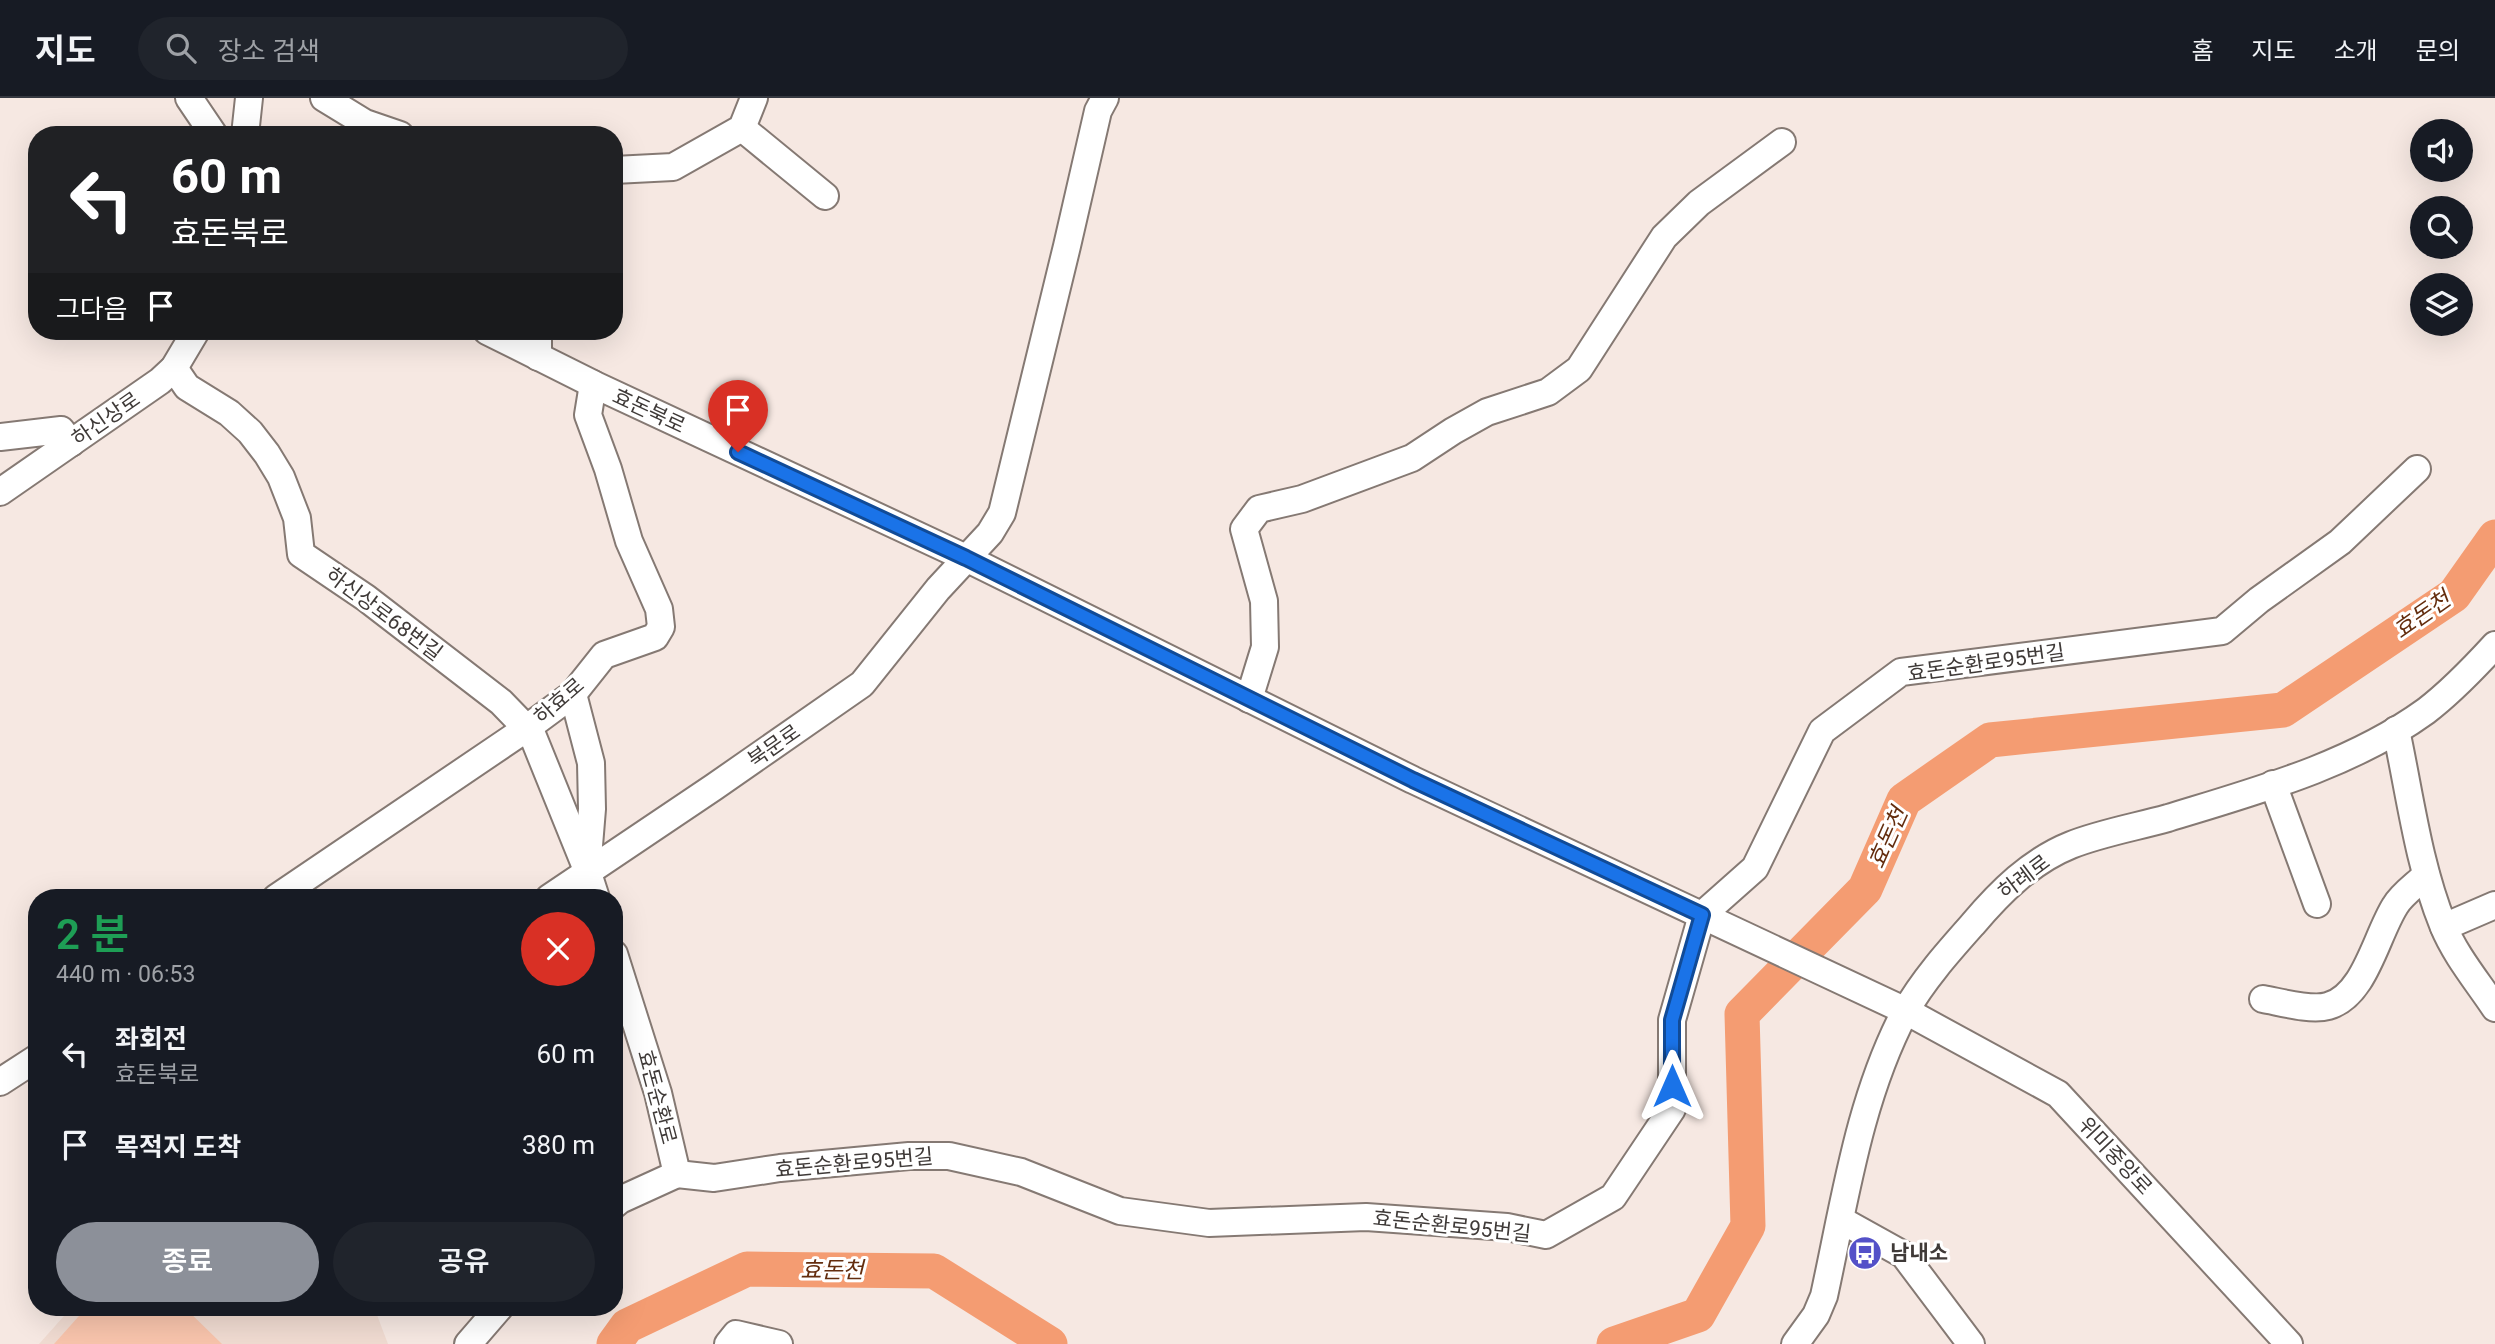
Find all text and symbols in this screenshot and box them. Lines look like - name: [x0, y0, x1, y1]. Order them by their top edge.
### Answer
- search box: [138, 17, 628, 80]
- icon: search: [162, 29, 200, 67]
- text: 지도: [35, 31, 96, 70]
- text: 장소 검색: [218, 36, 320, 66]
- text: 홈: [2191, 37, 2213, 65]
- text: 지도: [2251, 37, 2296, 65]
- text: 소개: [2334, 37, 2378, 65]
- text: 문의: [2416, 37, 2460, 65]
- map controls: [2410, 119, 2473, 336]
- button: sound: [2410, 119, 2473, 182]
- text: 60 m: [171, 148, 282, 205]
- icon: left: [56, 154, 147, 245]
- button: search: [2410, 196, 2473, 259]
- text: 효돈북로: [171, 214, 289, 252]
- button: layers: [2410, 273, 2473, 336]
- icon: arrive: [142, 287, 180, 325]
- text: 그다음: [56, 294, 128, 324]
- pin: [708, 380, 768, 452]
- street label: 효돈북로: [609, 384, 689, 438]
- street label: 하신상로: [67, 387, 145, 451]
- icon: arrive: [719, 391, 757, 429]
- street label: 하신상로68번길: [321, 562, 447, 666]
- water label: 효돈천: [2388, 584, 2458, 644]
- street label: 효돈순환로95번길: [1906, 640, 2066, 686]
- street label: 하효로: [529, 673, 589, 729]
- street label: 북문로: [743, 720, 805, 772]
- water label: 효돈천: [1863, 801, 1914, 872]
- street label: 하례로: [1994, 850, 2054, 904]
- text: 2 분: [56, 910, 129, 959]
- button: close: [521, 912, 595, 986]
- text: 440 m · 06:53: [56, 961, 195, 988]
- text: 좌회전: [115, 1024, 187, 1054]
- icon: left: [56, 1035, 94, 1073]
- text: 60 m: [537, 1039, 595, 1069]
- street label: 효돈순환로: [633, 1047, 681, 1147]
- position arrow: [1635, 1049, 1709, 1123]
- text: 효돈북로: [115, 1061, 200, 1088]
- street label: 위미중앙로: [2073, 1112, 2157, 1200]
- icon: arrive: [56, 1126, 94, 1164]
- text: 380 m: [522, 1130, 595, 1160]
- text: 목적지 도착: [115, 1132, 241, 1162]
- street label: 효돈순환로95번길: [774, 1144, 934, 1182]
- street label: 효돈순환로95번길: [1372, 1206, 1532, 1246]
- button: 종료: [56, 1222, 319, 1302]
- button: 공유: [333, 1222, 595, 1302]
- bus stop icon: 남내소: [1846, 1234, 1884, 1272]
- place label: 남내소: [1890, 1241, 1948, 1265]
- water label: 효돈천: [800, 1257, 867, 1284]

